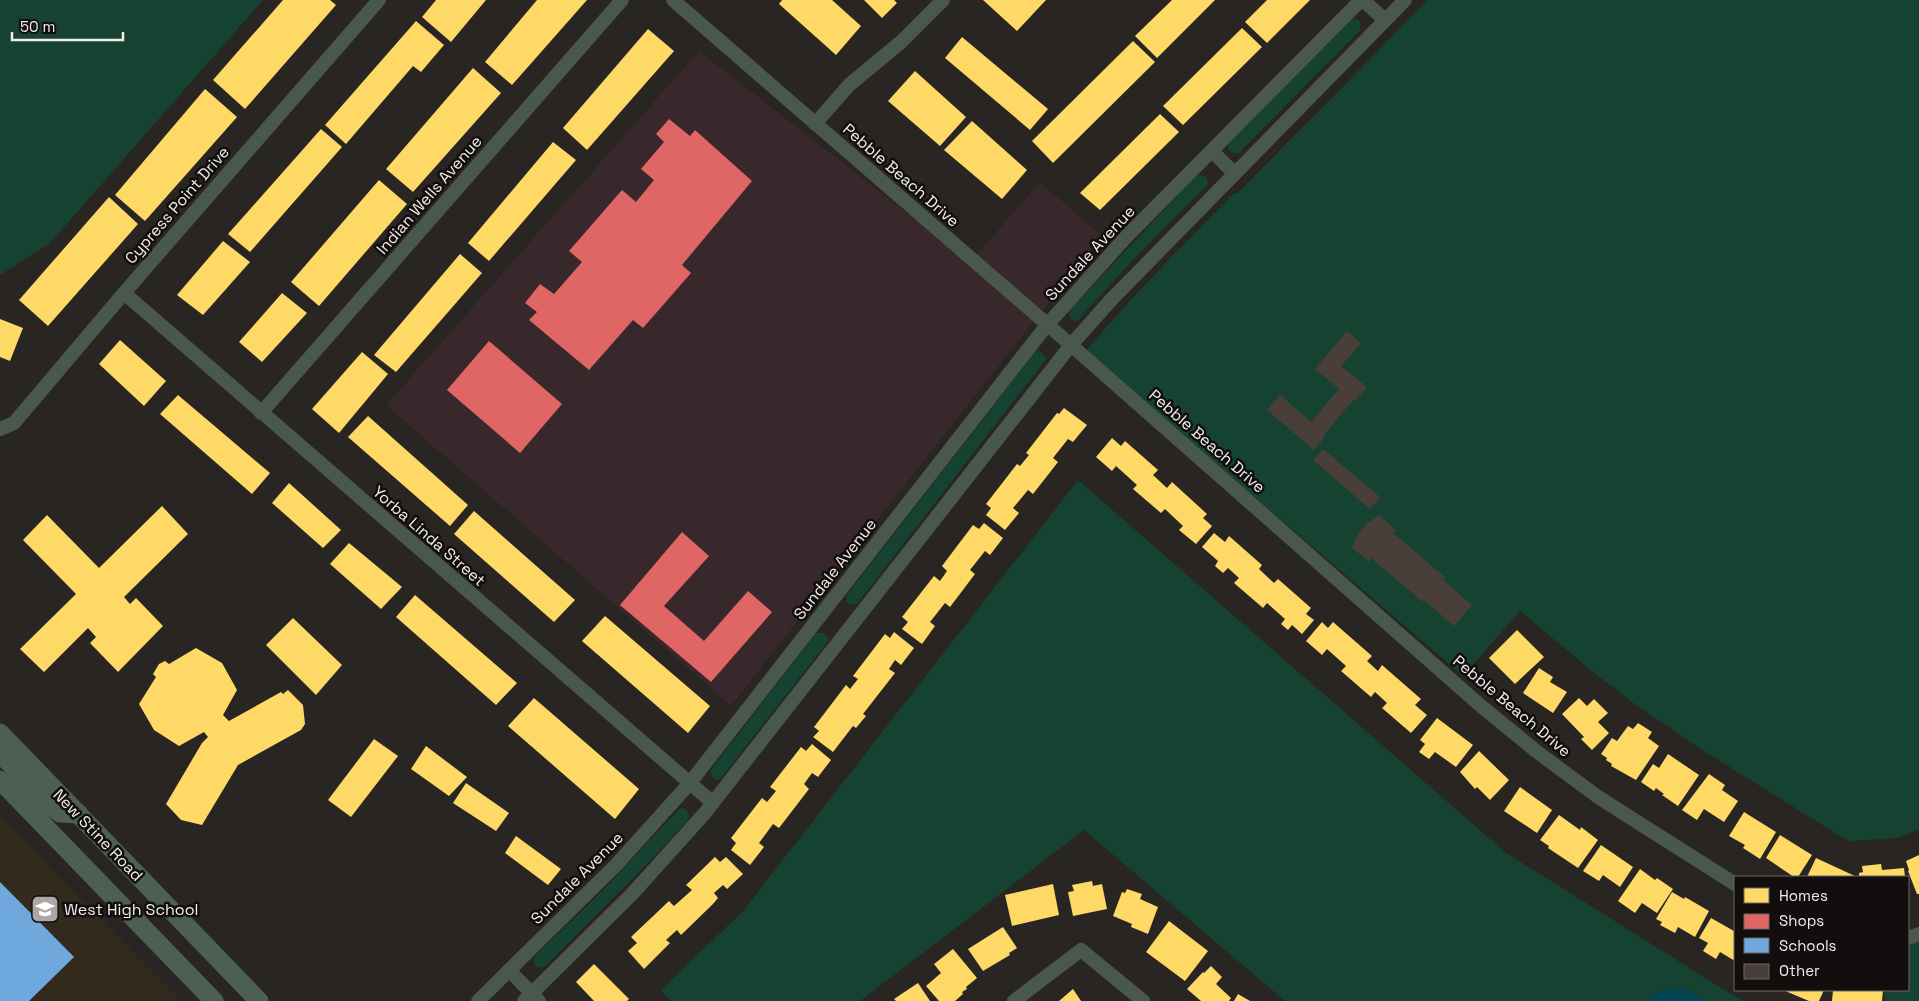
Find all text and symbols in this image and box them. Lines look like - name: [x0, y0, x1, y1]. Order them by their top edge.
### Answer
- scale bar: [12, 10, 124, 42]
- text: 50 m: [20, 17, 55, 36]
- street label: Pebble Beach Drive: [838, 119, 964, 231]
- street label: Indian Wells Avenue: [372, 131, 486, 259]
- street label: Cypress Point Drive: [120, 142, 234, 268]
- street label: Sundale Avenue: [1040, 201, 1140, 305]
- street label: Pebble Beach Drive: [1144, 385, 1270, 497]
- street label: Yorba Linda Street: [368, 481, 490, 591]
- street label: Sundale Avenue: [789, 514, 881, 624]
- street label: Pebble Beach Drive: [1449, 650, 1575, 762]
- street label: New Stine Road: [49, 784, 147, 886]
- street label: Sundale Avenue: [526, 827, 628, 929]
- legend: [1734, 876, 1909, 991]
- text: Homes: [1779, 886, 1828, 905]
- school or university icon: West High School: [30, 894, 60, 924]
- place label: West High School: [64, 899, 198, 920]
- text: Shops: [1779, 911, 1824, 930]
- text: Schools: [1779, 936, 1837, 955]
- text: Other: [1779, 961, 1820, 980]

